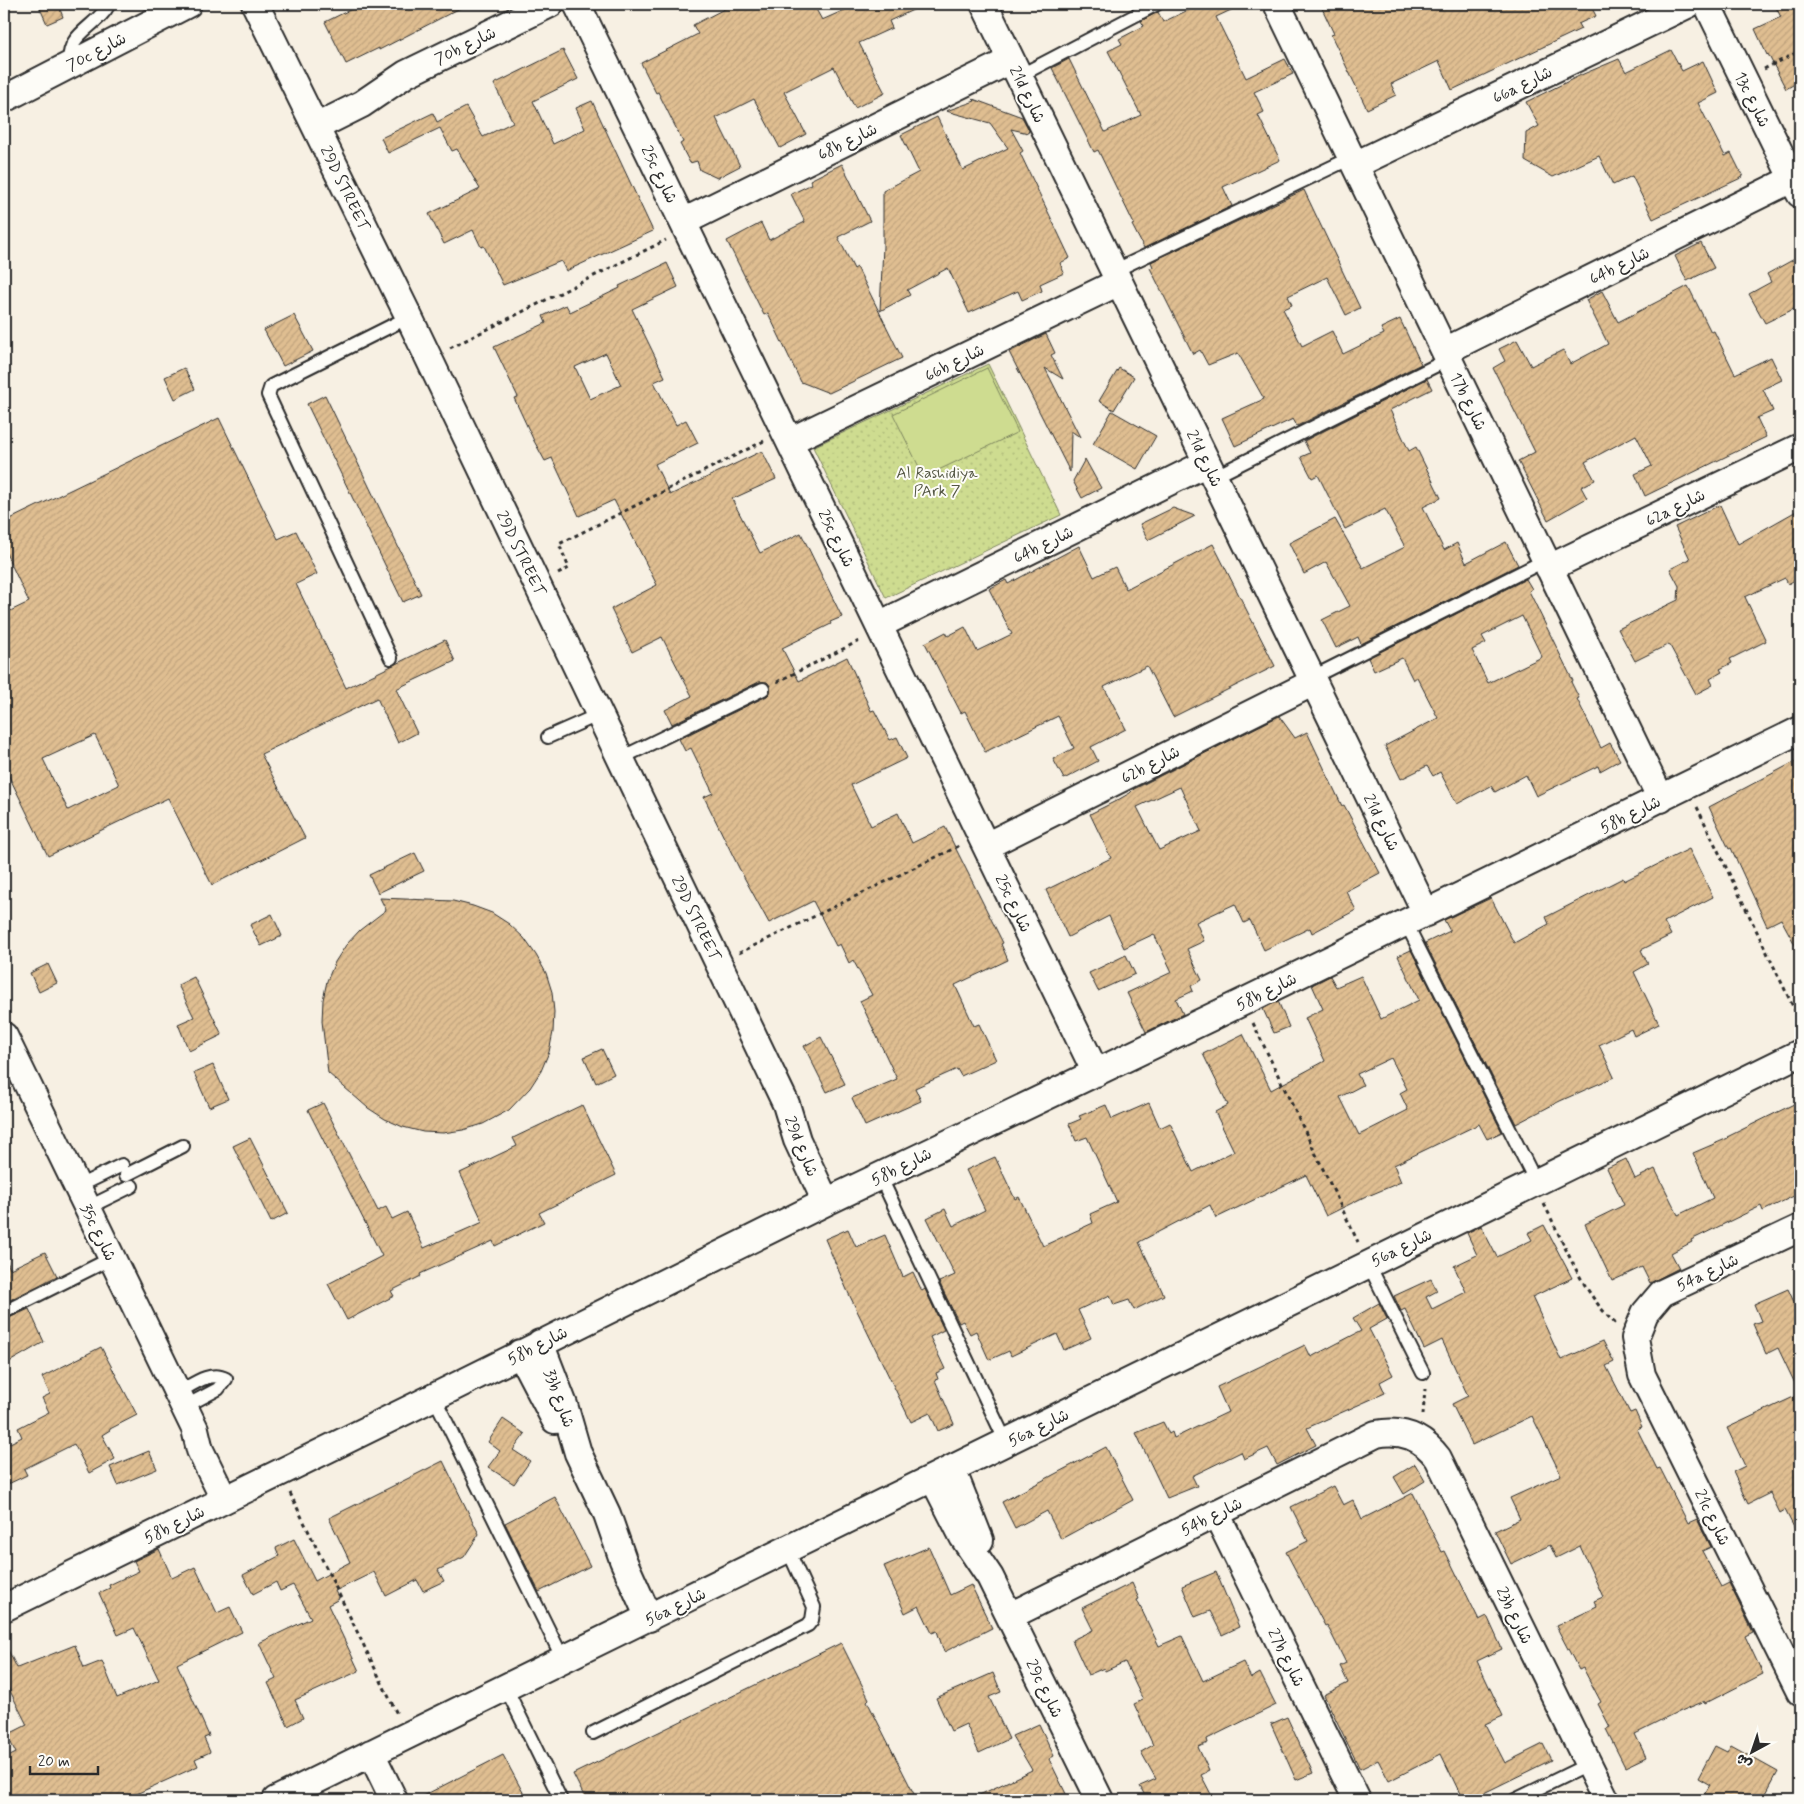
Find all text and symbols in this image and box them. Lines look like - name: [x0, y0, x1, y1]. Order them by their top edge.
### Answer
- street label: 70b شارع: [432, 23, 500, 70]
- street label: 70c شارع: [63, 28, 130, 76]
- street label: 66a شارع: [1489, 62, 1556, 109]
- street label: 21d شارع: [1004, 63, 1049, 127]
- street label: 13c شارع: [1729, 68, 1774, 131]
- street label: 68b شارع: [814, 119, 881, 166]
- street label: 25c شارع: [636, 142, 682, 207]
- street label: 29D STREET: [315, 143, 375, 236]
- street label: 64b شارع: [1586, 243, 1653, 290]
- street label: 66b شارع: [921, 340, 988, 387]
- street label: 17b شارع: [1445, 369, 1491, 434]
- street label: 21d شارع: [1181, 427, 1226, 491]
- park label: Al Rashidiya PArk 7: [896, 463, 978, 502]
- street label: 62a شارع: [1642, 485, 1709, 532]
- street label: 25c شارع: [813, 506, 859, 571]
- street label: 29D STREET: [491, 508, 551, 601]
- street label: 64b شارع: [1010, 522, 1077, 569]
- street label: 62b شارع: [1118, 742, 1184, 789]
- street label: 21d شارع: [1358, 791, 1403, 855]
- street label: 58b شارع: [1597, 792, 1665, 839]
- street label: 25c شارع: [990, 871, 1036, 936]
- street label: 29D STREET: [666, 873, 726, 966]
- street label: 58b شارع: [1233, 969, 1301, 1016]
- street label: 29d شارع: [779, 1113, 822, 1180]
- street label: 58b شارع: [868, 1144, 936, 1191]
- street label: 35c شارع: [75, 1201, 121, 1265]
- street label: 56a شارع: [1368, 1225, 1436, 1272]
- street label: 54a شارع: [1673, 1250, 1742, 1297]
- street label: 58b شارع: [504, 1322, 571, 1370]
- street label: 33b شارع: [538, 1366, 579, 1431]
- street label: 56a شارع: [1005, 1405, 1073, 1452]
- street label: 21c شارع: [1689, 1486, 1734, 1549]
- street label: 54b شارع: [1177, 1493, 1246, 1541]
- street label: 58b شارع: [141, 1502, 209, 1549]
- street label: 23b شارع: [1491, 1583, 1537, 1648]
- street label: 56a شارع: [642, 1584, 710, 1631]
- street label: 27b شارع: [1262, 1625, 1309, 1690]
- street label: 29c شارع: [1020, 1656, 1067, 1722]
- north arrow: [1726, 1726, 1776, 1776]
- scale bar: [30, 1744, 98, 1776]
- text: ش: [1733, 1749, 1756, 1773]
- text: 20 m: [38, 1752, 70, 1772]

